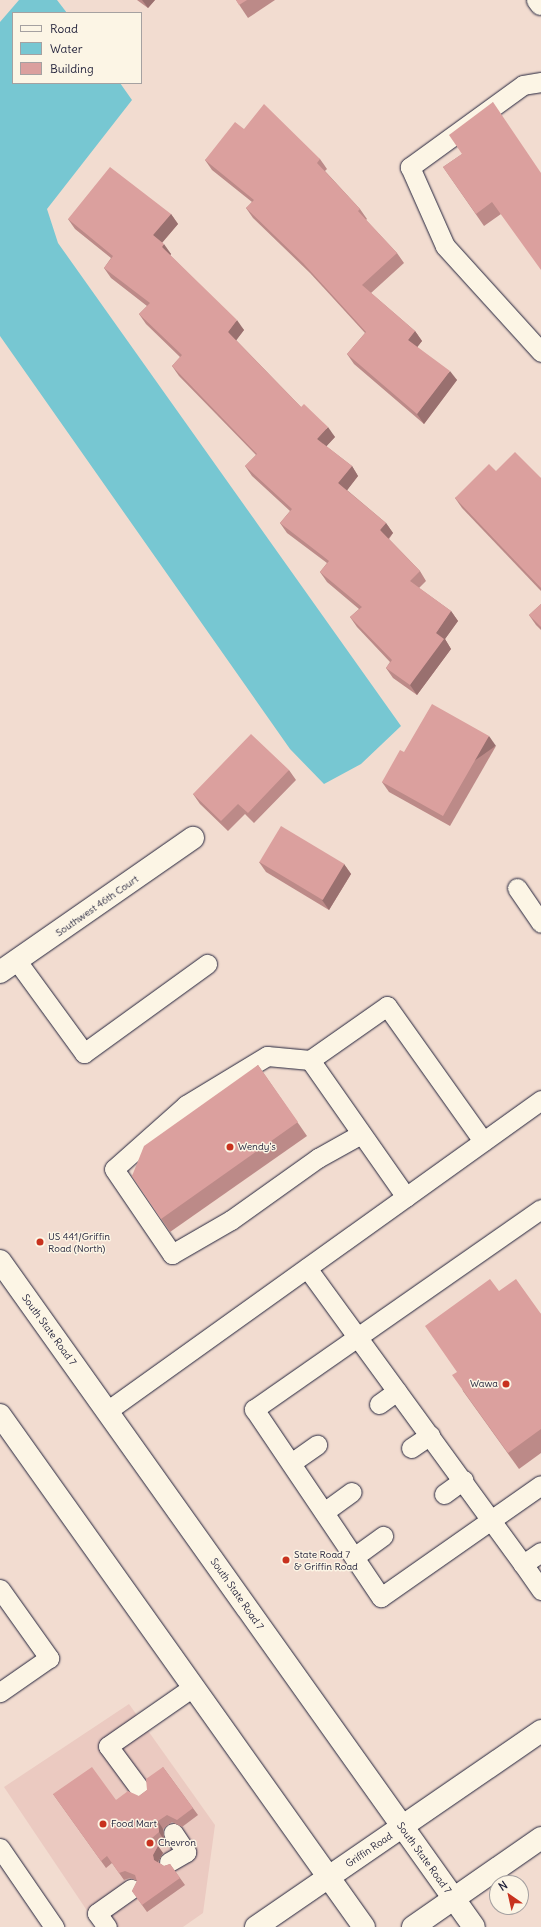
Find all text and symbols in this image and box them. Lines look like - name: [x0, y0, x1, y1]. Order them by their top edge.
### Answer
- legend: [12, 12, 142, 84]
- text: Road: [50, 21, 78, 36]
- text: Water: [50, 41, 83, 56]
- text: Building: [50, 61, 94, 76]
- street label: Southwest 46th Court: [53, 873, 141, 939]
- place label: Wendy's: [238, 1141, 276, 1153]
- marker: Wendy's: [225, 1142, 235, 1152]
- place label: US 441/Griffin Road (North): [48, 1230, 110, 1254]
- marker: US 441/Griffin Road (North): [35, 1237, 45, 1247]
- street label: South State Road 7: [19, 1292, 79, 1368]
- place label: Wawa: [470, 1378, 498, 1390]
- marker: Wawa: [501, 1379, 511, 1389]
- place label: State Road 7 & Griffin Road: [294, 1548, 358, 1572]
- marker: State Road 7 & Griffin Road: [281, 1555, 291, 1565]
- street label: South State Road 7: [208, 1556, 266, 1632]
- place label: Food Mart: [111, 1818, 157, 1830]
- marker: Food Mart: [98, 1819, 108, 1829]
- street label: South State Road 7: [394, 1820, 454, 1896]
- street label: Griffin Road: [343, 1830, 395, 1870]
- place label: Chevron: [158, 1837, 196, 1849]
- marker: Chevron: [145, 1838, 155, 1848]
- north arrow: [489, 1875, 529, 1915]
- text: N: [496, 1878, 510, 1894]

